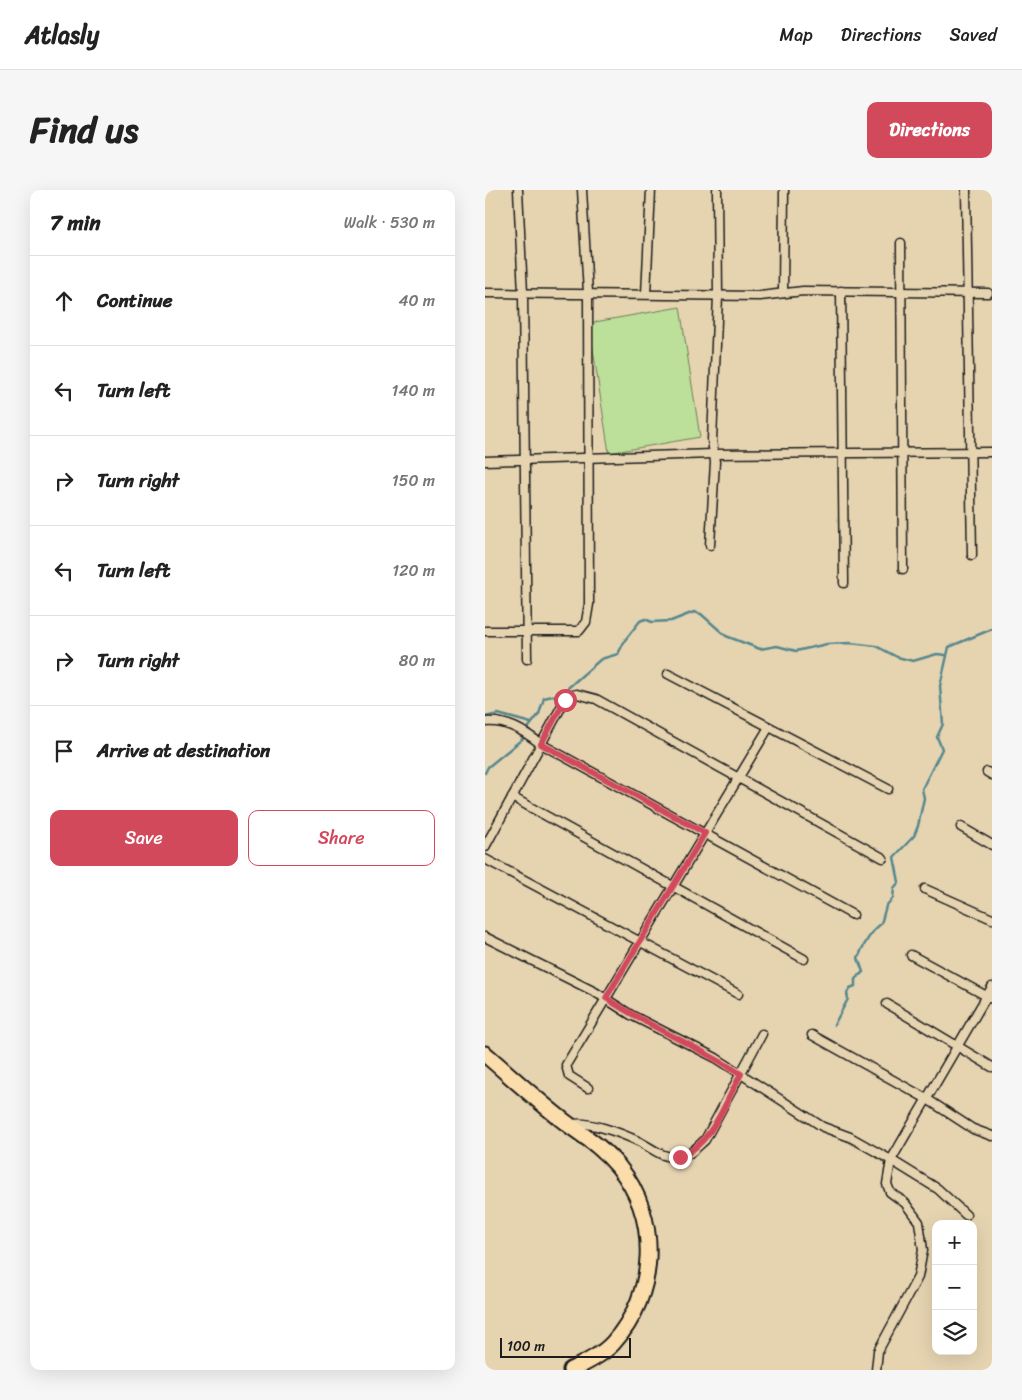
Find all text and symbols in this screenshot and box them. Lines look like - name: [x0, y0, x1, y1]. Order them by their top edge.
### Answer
- text: Atlasly: [25, 14, 99, 56]
- text: Map: [780, 19, 813, 51]
- text: Directions: [841, 19, 922, 51]
- text: Saved: [950, 19, 997, 51]
- text: Find us: [30, 99, 138, 161]
- button: Directions: [867, 102, 992, 158]
- text: 7 min: [50, 204, 101, 242]
- text: Walk · 530 m: [344, 208, 435, 237]
- text: Continue: [97, 284, 173, 317]
- text: 40 m: [398, 286, 435, 315]
- icon: ahead: [50, 287, 78, 315]
- text: Turn left: [97, 374, 170, 407]
- text: 140 m: [392, 376, 435, 405]
- icon: left: [50, 377, 78, 405]
- text: Turn right: [97, 464, 179, 497]
- text: 150 m: [392, 466, 435, 495]
- icon: right: [50, 467, 78, 495]
- text: Turn left: [97, 554, 170, 587]
- text: 120 m: [392, 556, 435, 585]
- icon: left: [50, 557, 78, 585]
- text: Turn right: [97, 644, 179, 677]
- text: 80 m: [399, 646, 435, 675]
- icon: right: [50, 647, 78, 675]
- route start: [554, 689, 577, 712]
- text: Arrive at destination: [97, 734, 270, 767]
- icon: arrive: [50, 737, 78, 765]
- button: Save: [50, 810, 238, 866]
- button: Share: [248, 810, 435, 866]
- route end: [669, 1146, 692, 1169]
- map controls: [932, 1220, 977, 1355]
- button: +: [932, 1220, 977, 1265]
- button: −: [932, 1265, 977, 1310]
- button: layers: [932, 1310, 977, 1355]
- text: 100 m: [507, 1334, 545, 1359]
- scale bar: [500, 1335, 631, 1358]

